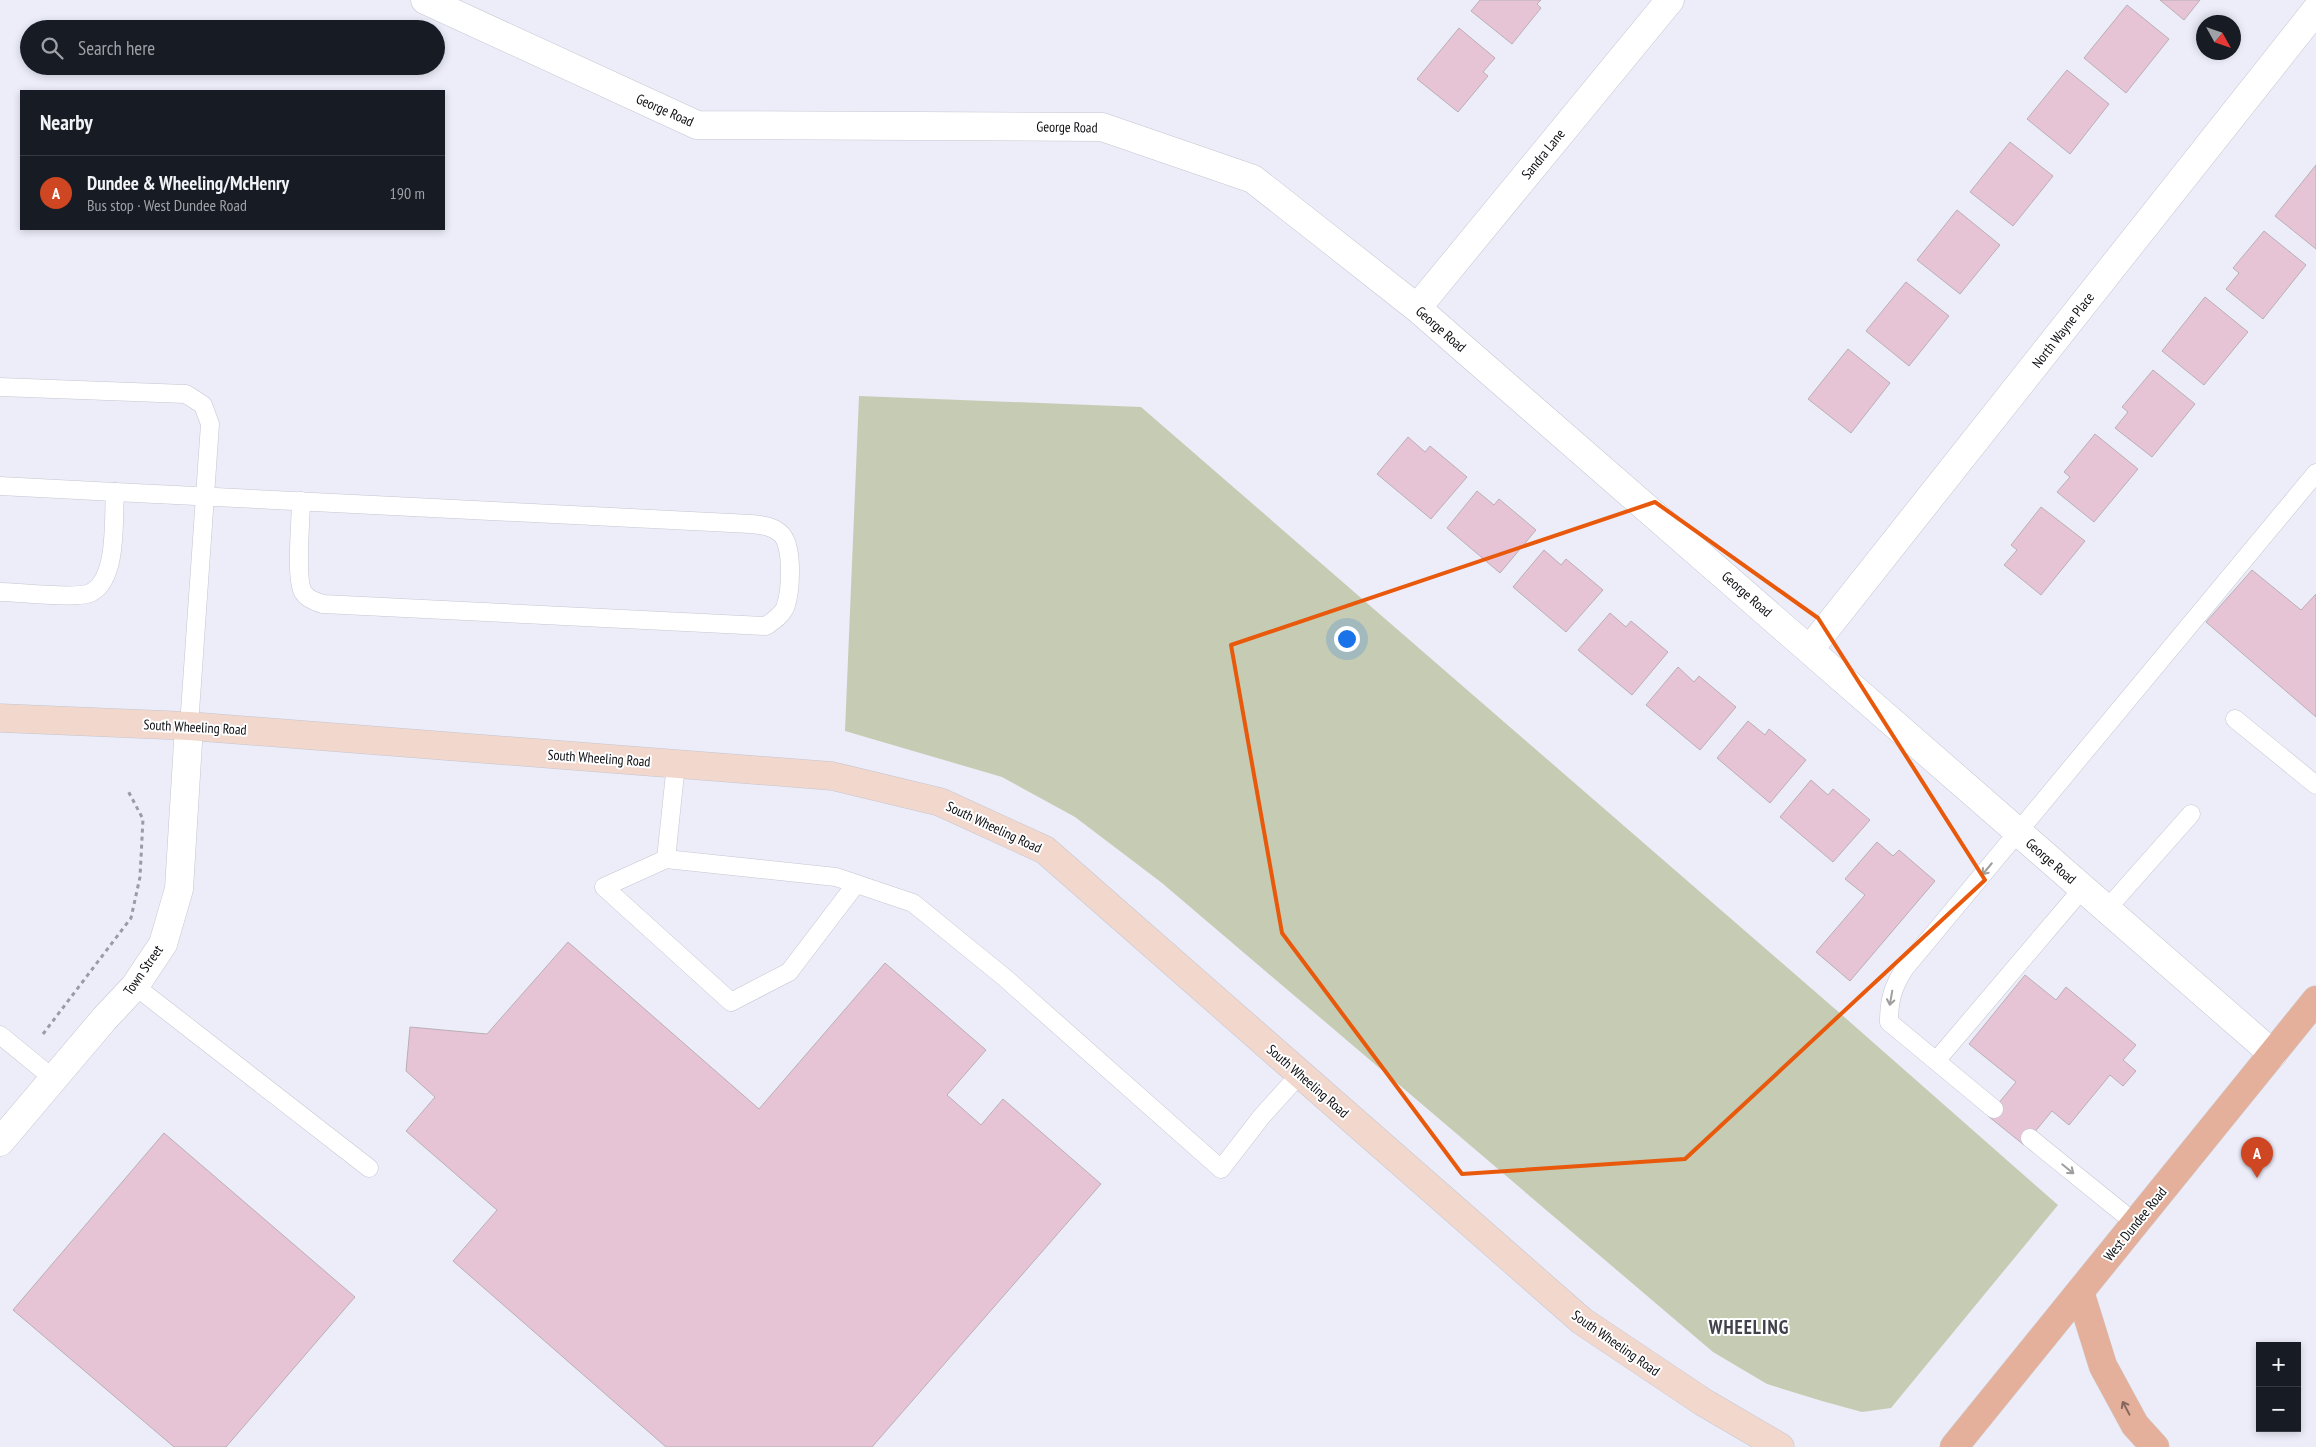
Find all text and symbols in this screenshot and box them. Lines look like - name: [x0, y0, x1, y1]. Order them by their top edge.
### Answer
- north arrow: [2196, 15, 2241, 60]
- search box: [20, 20, 445, 75]
- icon: search: [38, 34, 66, 62]
- text: Search here: [78, 36, 155, 60]
- street label: George Road: [633, 89, 697, 131]
- text: Nearby: [40, 109, 93, 136]
- street label: George Road: [1036, 117, 1098, 137]
- street label: Sandra Lane: [1517, 125, 1569, 183]
- text: Dundee & Wheeling/McHenry: [87, 171, 289, 195]
- text: A: [52, 183, 60, 203]
- text: 190 m: [390, 183, 425, 203]
- text: Bus stop · West Dundee Road: [87, 195, 247, 215]
- street label: North Wayne Place: [2028, 288, 2098, 371]
- street label: George Road: [1412, 302, 1470, 356]
- street label: George Road: [1718, 567, 1776, 621]
- your location: [1334, 626, 1360, 652]
- street label: South Wheeling Road: [143, 715, 247, 739]
- street label: South Wheeling Road: [547, 745, 651, 771]
- street label: South Wheeling Road: [943, 797, 1045, 857]
- street label: George Road: [2022, 834, 2080, 888]
- one-way arrow: [1982, 863, 1993, 876]
- street label: Town Street: [119, 941, 167, 999]
- one-way arrow: [1885, 990, 1895, 1006]
- street label: South Wheeling Road: [1263, 1040, 1353, 1122]
- pin: A: [2241, 1137, 2273, 1178]
- one-way arrow: [2061, 1163, 2074, 1174]
- street label: West Dundee Road: [2100, 1183, 2170, 1265]
- street label: South Wheeling Road: [1569, 1306, 1663, 1380]
- district label: WHEELING: [1708, 1315, 1789, 1339]
- map controls: [2256, 1342, 2301, 1432]
- button: +: [2256, 1342, 2301, 1387]
- button: −: [2256, 1387, 2301, 1432]
- one-way arrow: [2121, 1401, 2131, 1416]

